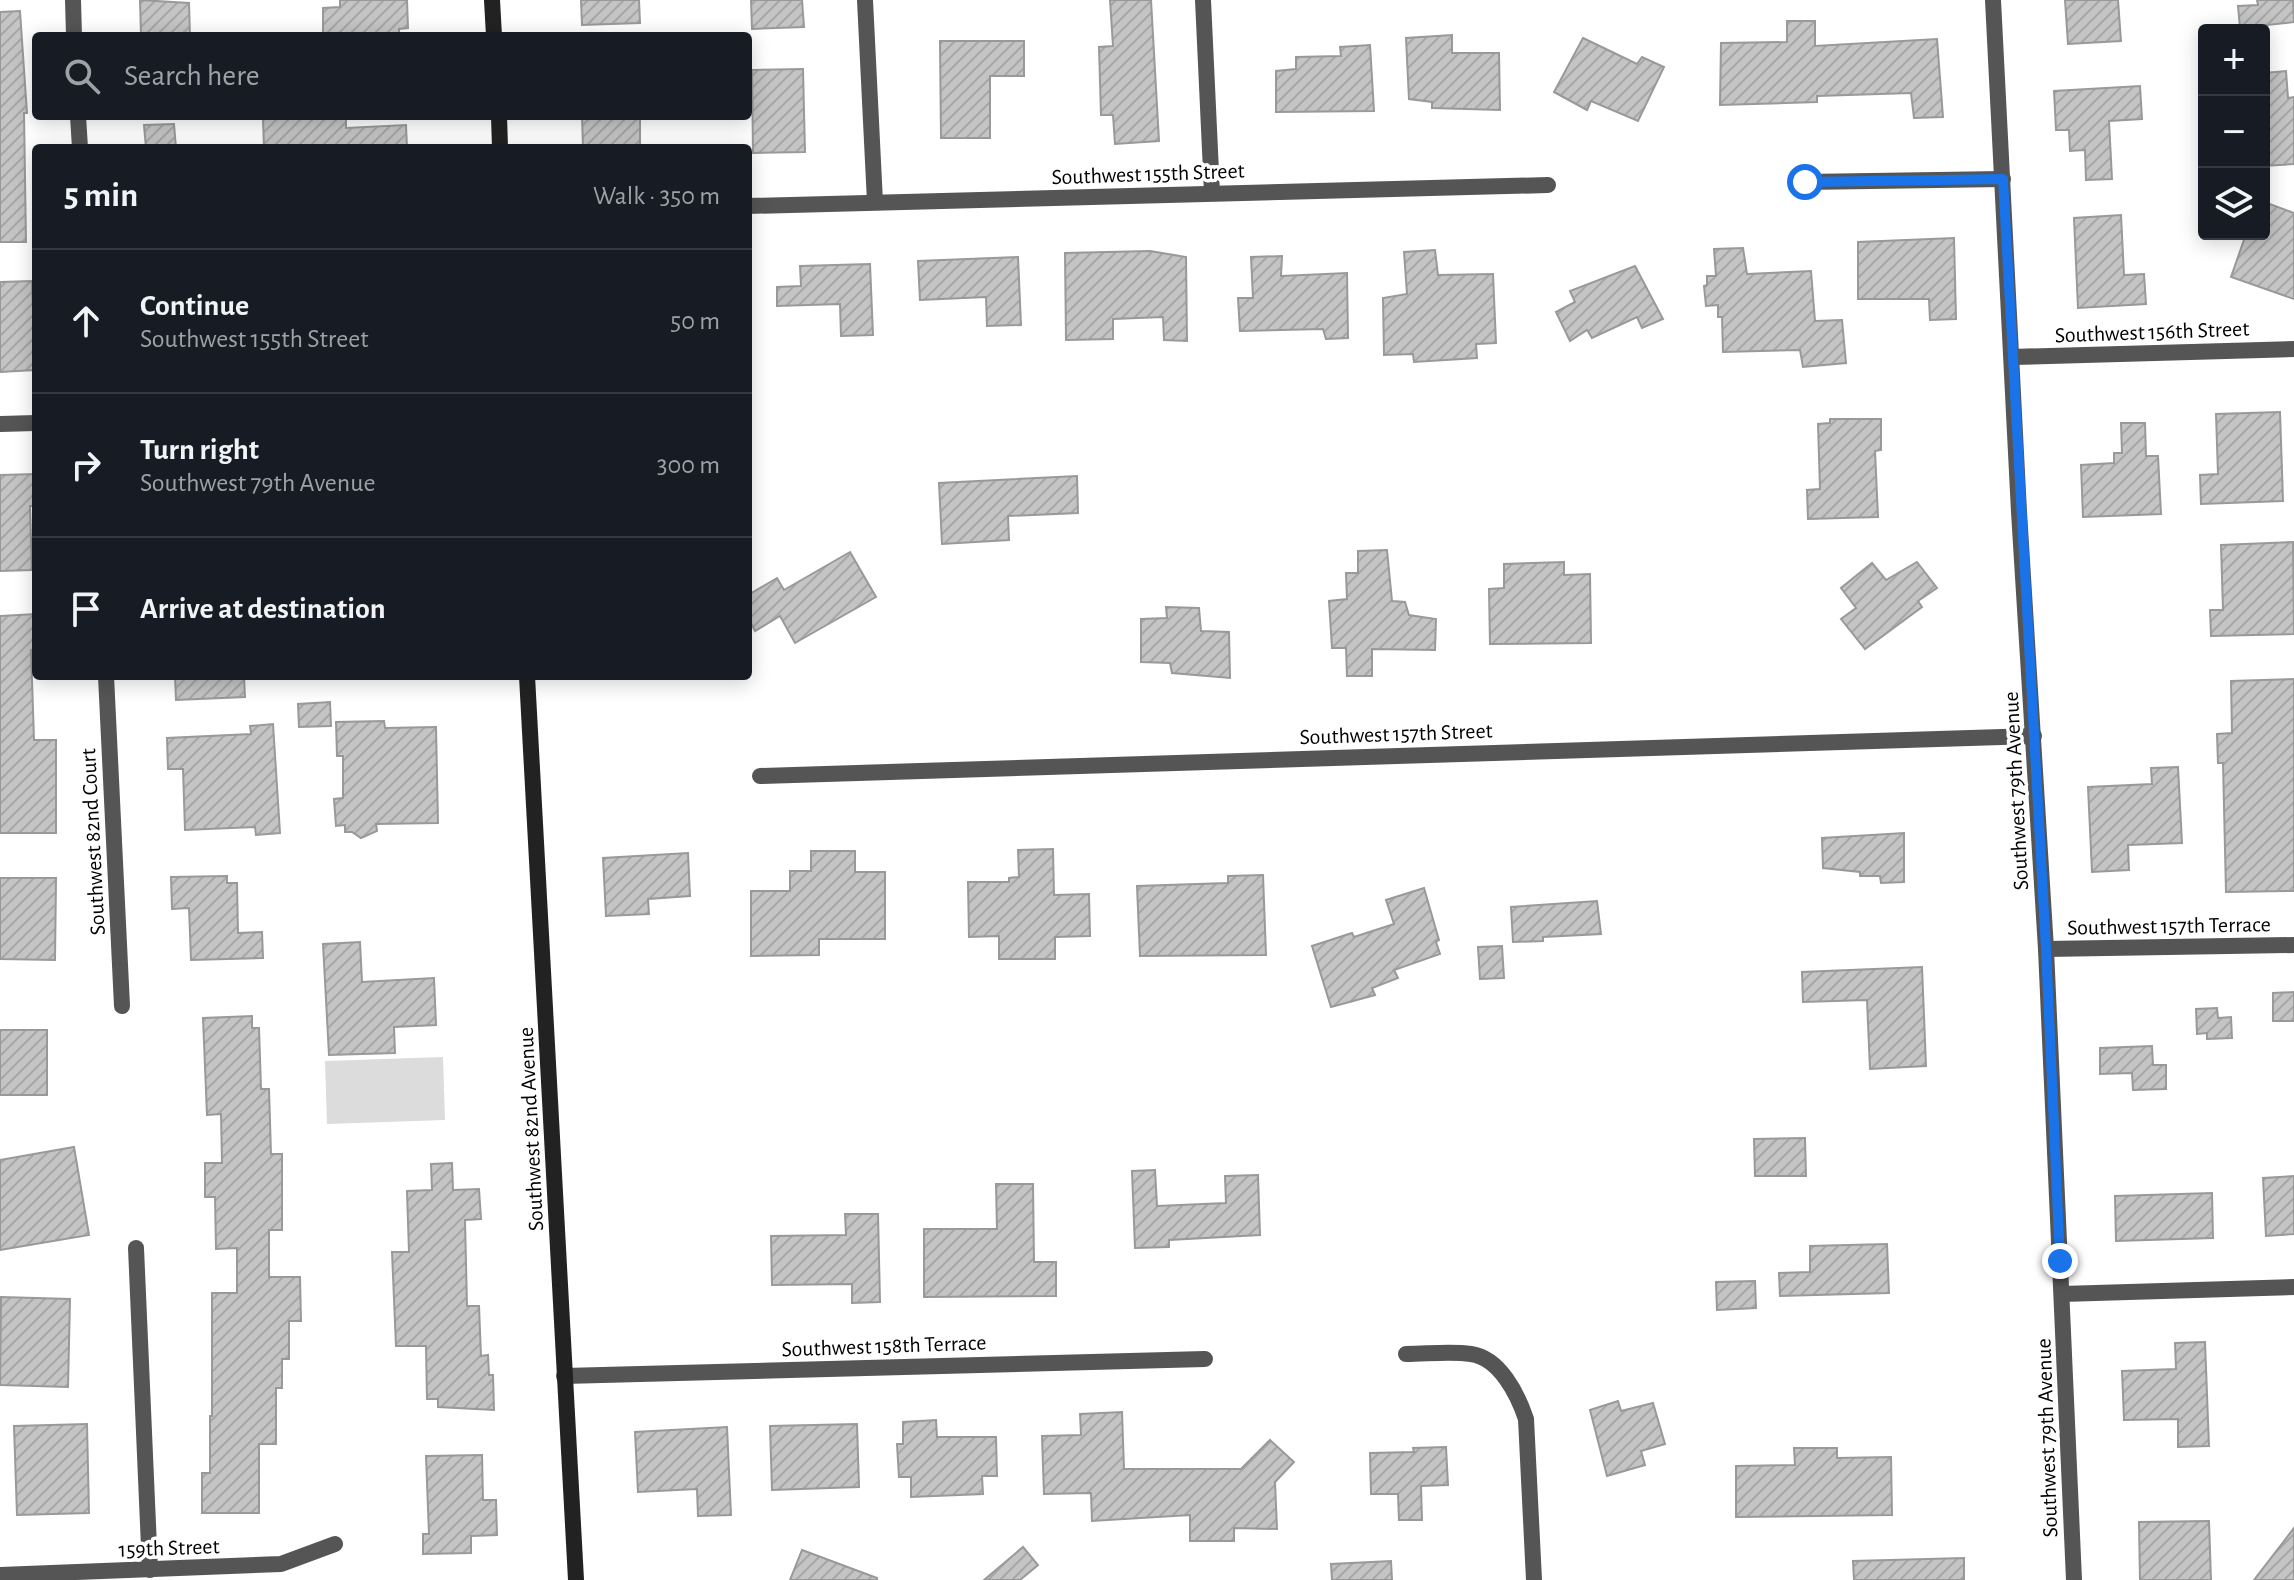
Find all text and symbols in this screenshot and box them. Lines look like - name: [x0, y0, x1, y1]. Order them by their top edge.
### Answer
- map controls: [2198, 24, 2270, 240]
- button: +: [2198, 24, 2270, 96]
- search box: [32, 32, 752, 120]
- icon: search: [60, 54, 104, 98]
- text: Search here: [124, 61, 260, 91]
- button: −: [2198, 96, 2270, 168]
- street label: Southwest 155th Street: [1051, 160, 1245, 188]
- route start: [1787, 164, 1823, 200]
- button: layers: [2198, 168, 2270, 240]
- text: 5 min: [64, 179, 138, 213]
- text: Walk · 350 m: [593, 183, 720, 209]
- text: Continue: [140, 291, 249, 321]
- icon: ahead: [64, 299, 108, 343]
- text: 50 m: [670, 308, 720, 334]
- street label: Southwest 156th Street: [2054, 318, 2250, 346]
- text: Southwest 155th Street: [140, 326, 368, 352]
- text: Turn right: [140, 435, 259, 465]
- icon: right: [64, 443, 108, 487]
- text: 300 m: [657, 452, 720, 478]
- text: Southwest 79th Avenue: [140, 470, 375, 496]
- icon: arrive: [64, 587, 108, 631]
- text: Arrive at destination: [140, 594, 386, 624]
- street label: Southwest 79th Avenue: [2000, 691, 2032, 891]
- street label: Southwest 157th Street: [1299, 720, 1493, 748]
- street label: Southwest 82nd Court: [77, 748, 109, 936]
- street label: Southwest 157th Terrace: [2067, 913, 2271, 939]
- street label: Southwest 82nd Avenue: [515, 1026, 547, 1232]
- route end: [2042, 1243, 2078, 1279]
- street label: Southwest 158th Terrace: [781, 1331, 987, 1361]
- street label: Southwest 79th Avenue: [2033, 1338, 2061, 1538]
- street label: 159th Street: [118, 1535, 220, 1561]

